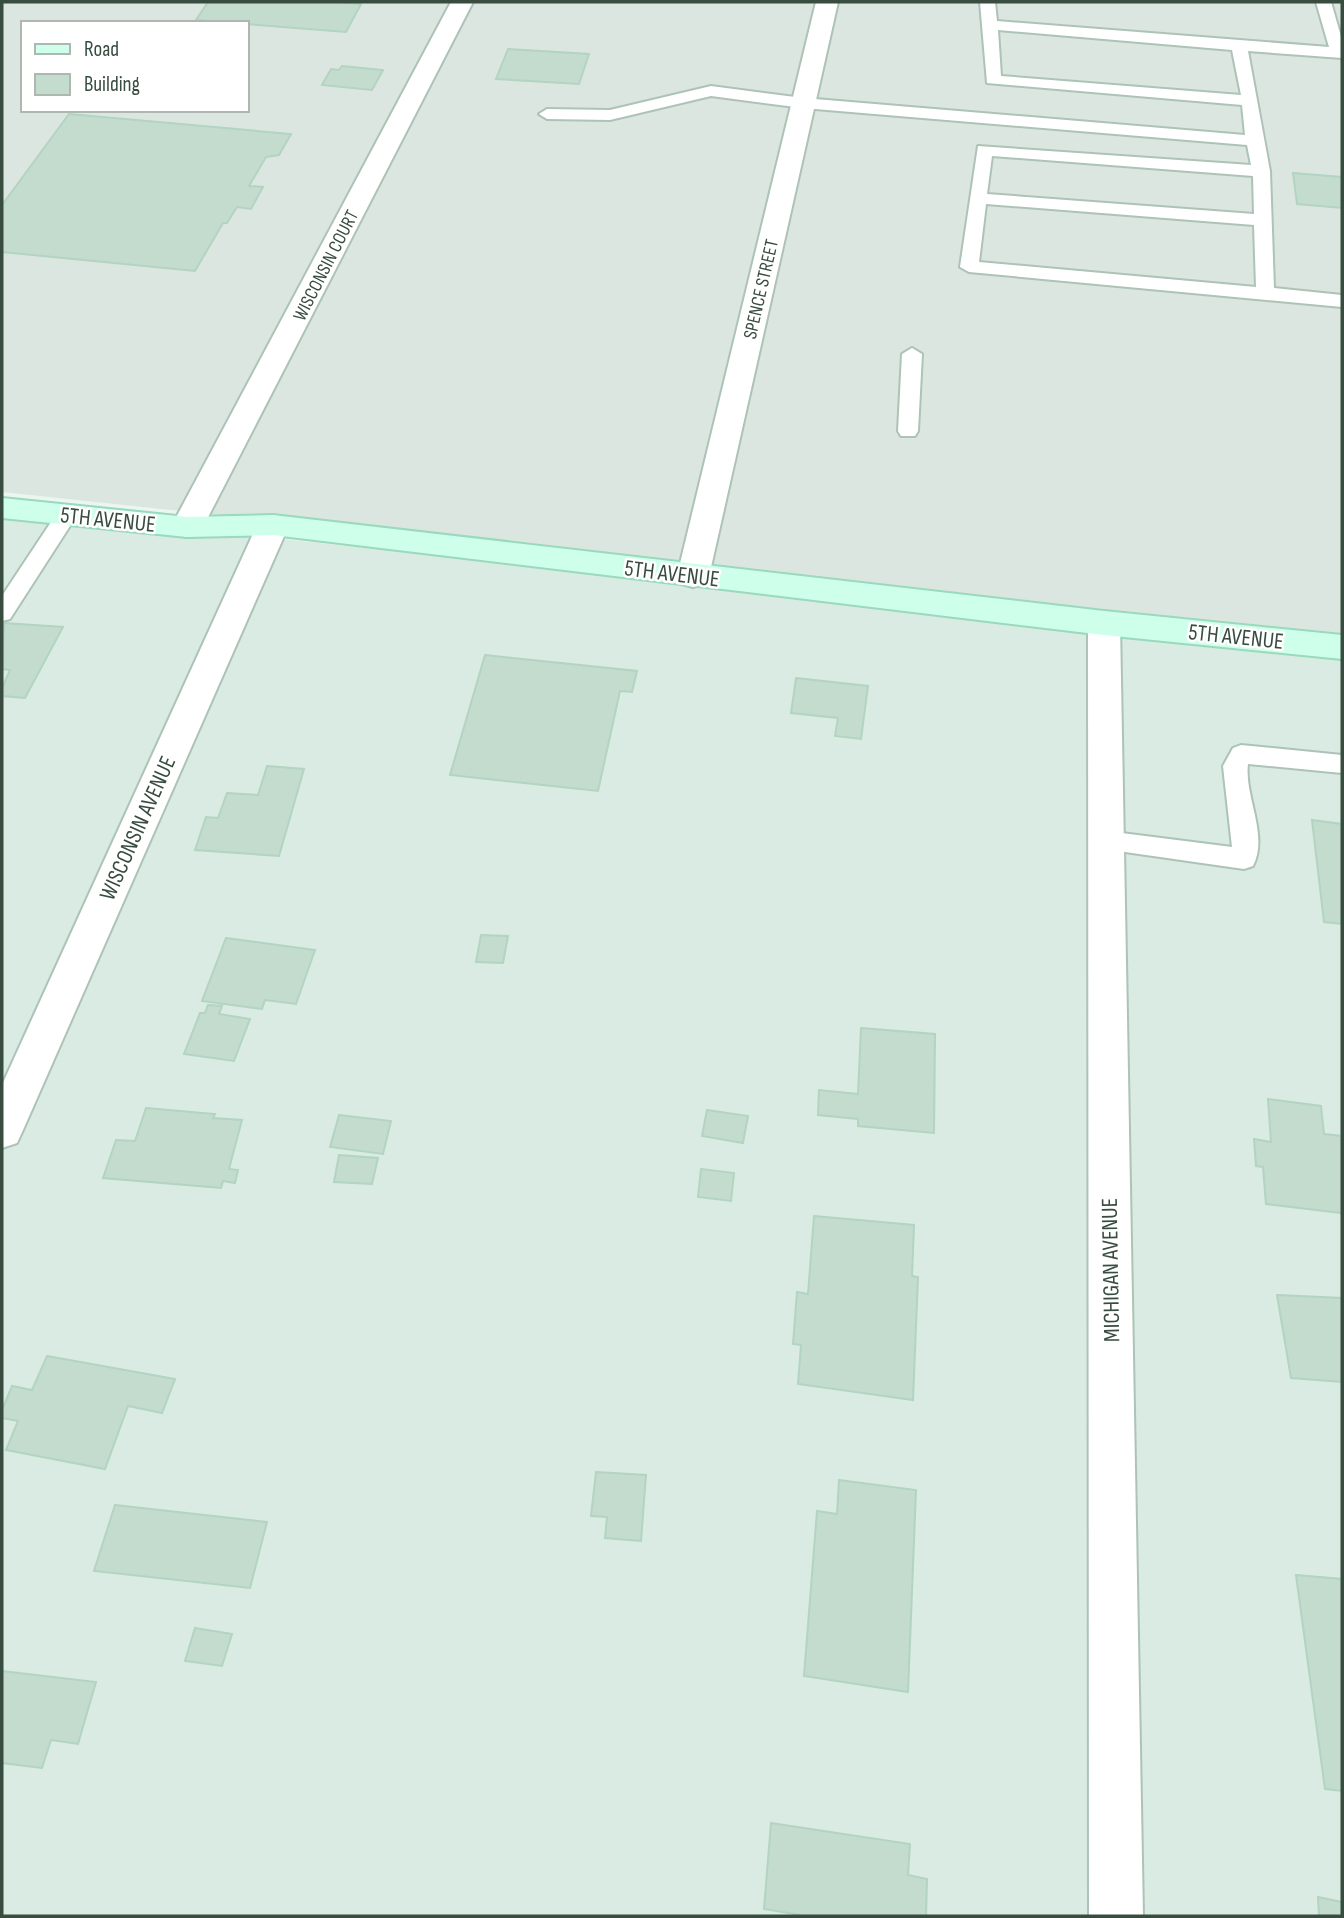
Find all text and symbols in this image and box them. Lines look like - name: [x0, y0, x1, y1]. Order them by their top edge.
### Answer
- legend: [21, 21, 248, 112]
- text: Road: [84, 37, 119, 62]
- text: Building: [84, 72, 140, 97]
- street label: WISCONSIN COURT: [289, 206, 364, 325]
- street label: SPENCE STREET: [739, 237, 784, 341]
- street label: 5TH AVENUE: [59, 501, 157, 539]
- street label: 5TH AVENUE: [623, 554, 721, 594]
- street label: 5TH AVENUE: [1187, 618, 1285, 656]
- street label: WISCONSIN AVENUE: [94, 752, 182, 905]
- street label: MICHIGAN AVENUE: [1096, 1198, 1126, 1342]

